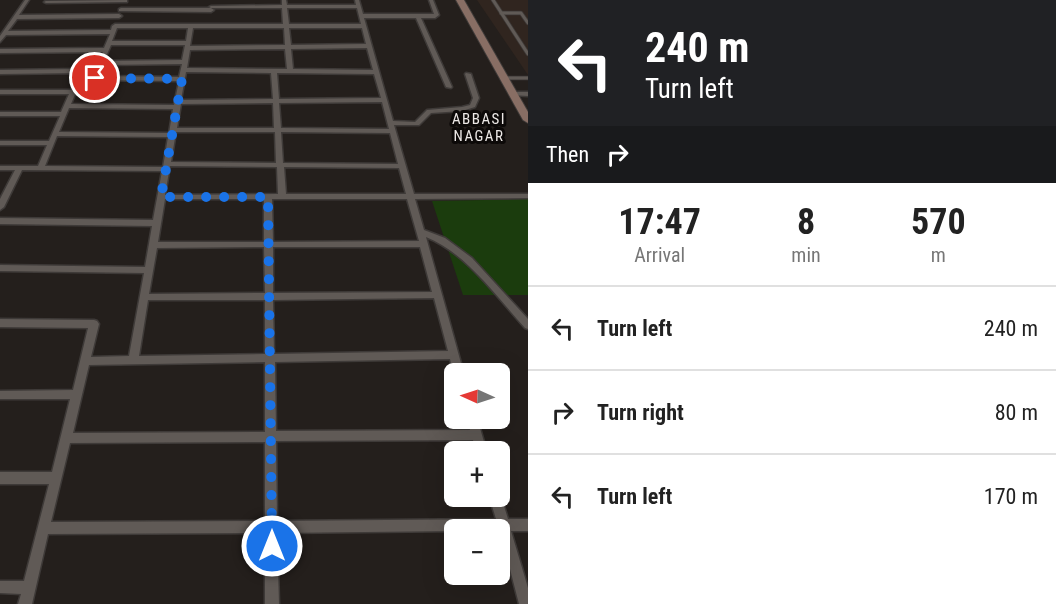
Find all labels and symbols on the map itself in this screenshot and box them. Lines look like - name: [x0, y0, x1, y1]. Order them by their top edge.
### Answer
- pin: [69, 52, 120, 103]
- district label: ABBASI NAGAR: [452, 110, 506, 145]
- north arrow: [444, 363, 510, 429]
- position arrow: [240, 514, 304, 578]

